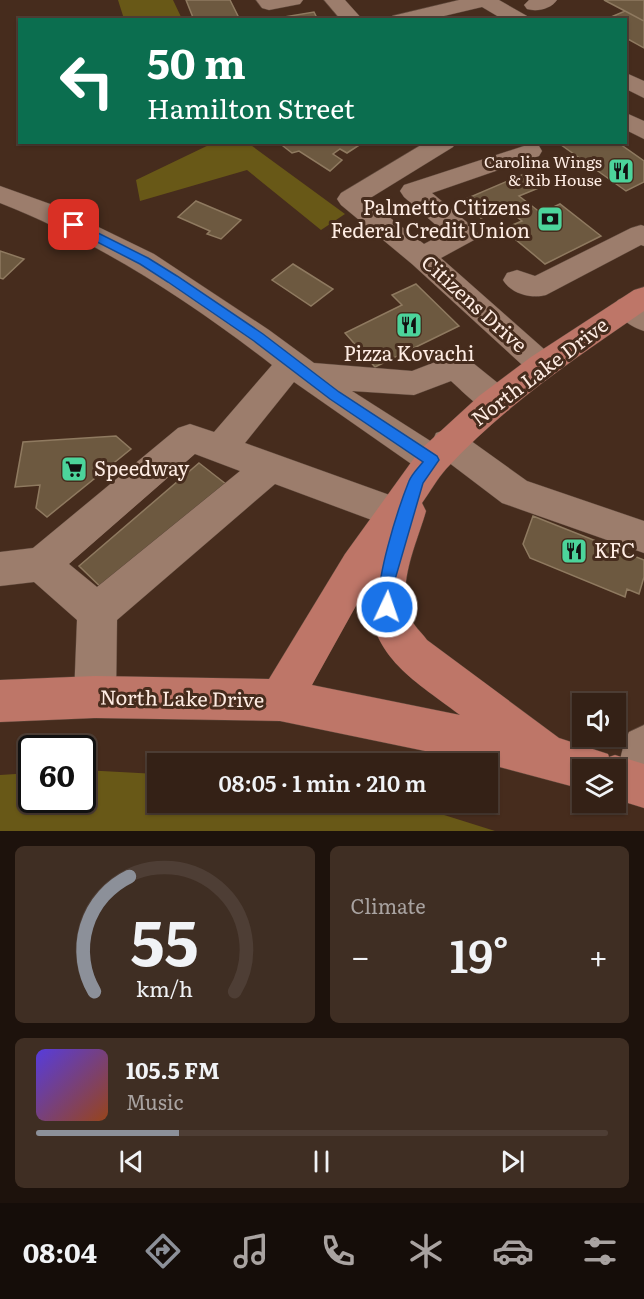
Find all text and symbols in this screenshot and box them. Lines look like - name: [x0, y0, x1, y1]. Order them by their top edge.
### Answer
- text: 50 m: [147, 30, 246, 92]
- icon: left: [48, 42, 126, 120]
- text: Hamilton Street: [147, 87, 355, 127]
- place label: Carolina Wings & Rib House: [484, 149, 602, 191]
- restaurant icon: Carolina Wings & Rib House: [606, 156, 636, 186]
- place label: Palmetto Citizens Federal Credit Union: [330, 191, 530, 244]
- pin: [48, 199, 99, 250]
- bank icon: Palmetto Citizens Federal Credit Union: [535, 204, 565, 234]
- icon: arrive: [57, 208, 90, 241]
- street label: Citizens Drive: [416, 247, 535, 358]
- street label: North Lake Drive: [464, 309, 613, 432]
- restaurant icon: Pizza Kovachi: [394, 310, 424, 340]
- place label: Pizza Kovachi: [344, 337, 475, 367]
- place label: Speedway: [94, 452, 190, 482]
- supermarket icon: Speedway: [59, 454, 89, 484]
- place label: KFC: [594, 534, 635, 564]
- restaurant icon: KFC: [559, 536, 589, 566]
- position arrow: [355, 575, 419, 639]
- street label: North Lake Drive: [100, 681, 264, 713]
- map controls: [572, 693, 626, 813]
- button: sound: [572, 693, 626, 747]
- speed limit sign: 60: [18, 735, 96, 813]
- button: layers: [572, 759, 626, 813]
- text: 08:05 · 1 min · 210 m: [219, 766, 426, 799]
- text: Climate: [351, 890, 426, 920]
- text: 55: [131, 893, 199, 985]
- text: 19°: [450, 920, 509, 987]
- text: −: [351, 930, 370, 979]
- text: +: [589, 930, 608, 979]
- text: km/h: [136, 972, 193, 1004]
- text: 105.5 FM: [126, 1053, 220, 1086]
- text: Music: [126, 1086, 183, 1116]
- icon: previous: [115, 1145, 148, 1178]
- icon: pause: [305, 1145, 338, 1178]
- icon: next: [496, 1145, 529, 1178]
- icon: directions: [142, 1230, 184, 1272]
- icon: music: [230, 1230, 272, 1272]
- icon: phone: [317, 1230, 359, 1272]
- icon: climate: [405, 1230, 447, 1272]
- icon: car: [492, 1230, 534, 1272]
- icon: filters: [579, 1230, 621, 1272]
- text: 08:04: [23, 1231, 97, 1271]

